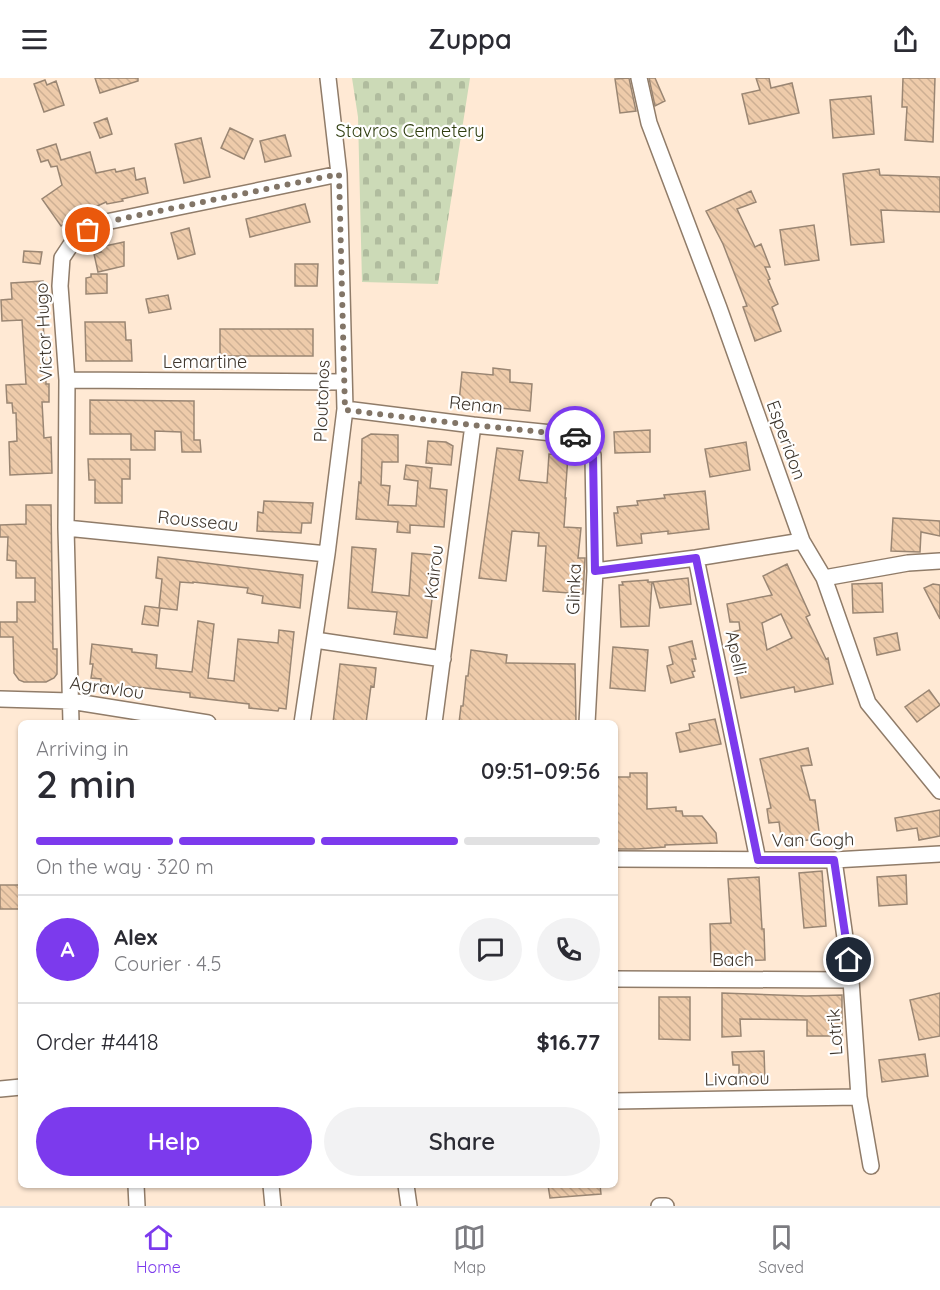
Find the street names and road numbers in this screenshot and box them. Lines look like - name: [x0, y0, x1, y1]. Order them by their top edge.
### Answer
- street label: Victor Hugo: [29, 282, 58, 382]
- street label: Lemartine: [163, 350, 247, 373]
- street label: Ploutonos: [309, 359, 334, 443]
- street label: Renan: [448, 390, 504, 419]
- street label: Esperidon: [762, 397, 811, 483]
- street label: Rousseau: [156, 505, 240, 536]
- street label: Kairou: [419, 543, 448, 600]
- street label: Glinka: [561, 563, 586, 615]
- street label: Apelli: [721, 629, 752, 677]
- street label: Agravlou: [68, 671, 146, 704]
- street label: Van Gogh: [771, 827, 855, 852]
- street label: Bach: [712, 948, 754, 971]
- street label: Lotrik: [821, 1008, 848, 1056]
- street label: Livanou: [704, 1066, 770, 1091]

